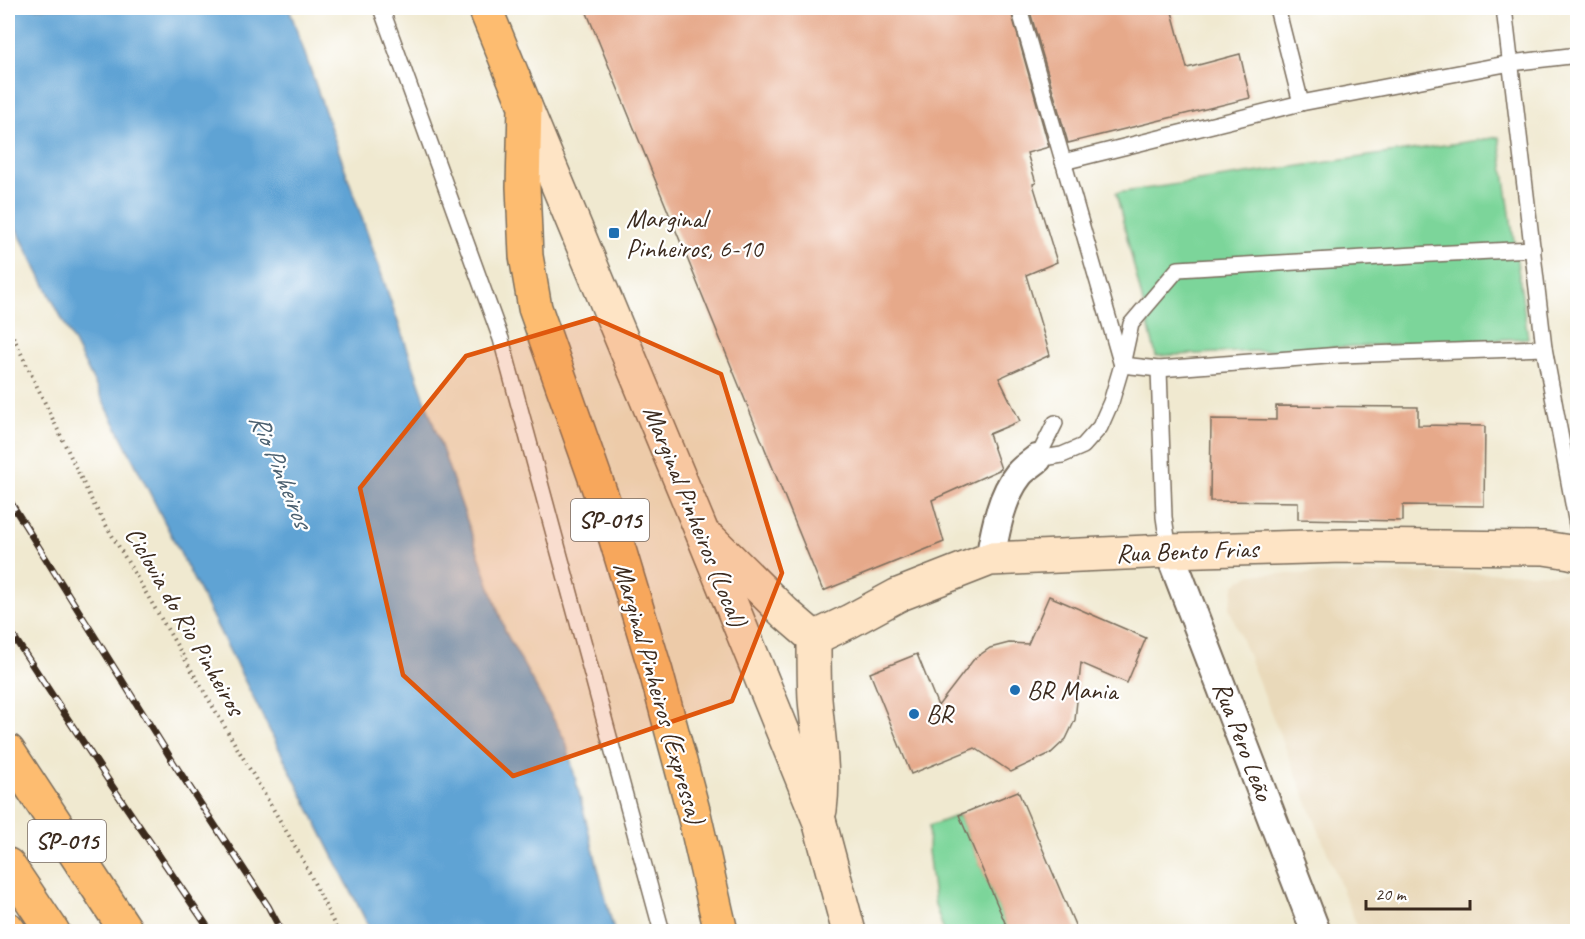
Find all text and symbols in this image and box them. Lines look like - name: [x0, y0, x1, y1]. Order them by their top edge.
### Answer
- place label: Marginal Pinheiros, 6-10: [626, 202, 765, 265]
- marker: Marginal Pinheiros, 6-10: [607, 226, 621, 240]
- street label: Marginal Pinheiros (Local): [636, 401, 755, 633]
- water label: Rio Pinheiros: [242, 408, 322, 536]
- road number: SP-015: [571, 499, 649, 541]
- street label: Ciclovia do Rio Pinheiros: [118, 521, 253, 723]
- street label: Rua Bento Frias: [1115, 532, 1261, 570]
- street label: Marginal Pinheiros (Expressa): [606, 559, 712, 829]
- place label: BR Mania: [1027, 674, 1119, 707]
- street label: Rua Pero Leão: [1205, 677, 1281, 807]
- marker: BR Mania: [1008, 683, 1022, 697]
- place label: BR: [926, 698, 956, 731]
- marker: BR: [907, 707, 921, 721]
- road number: SP-015: [28, 820, 106, 862]
- scale bar: [1366, 873, 1470, 911]
- text: 20 m: [1375, 883, 1408, 905]

